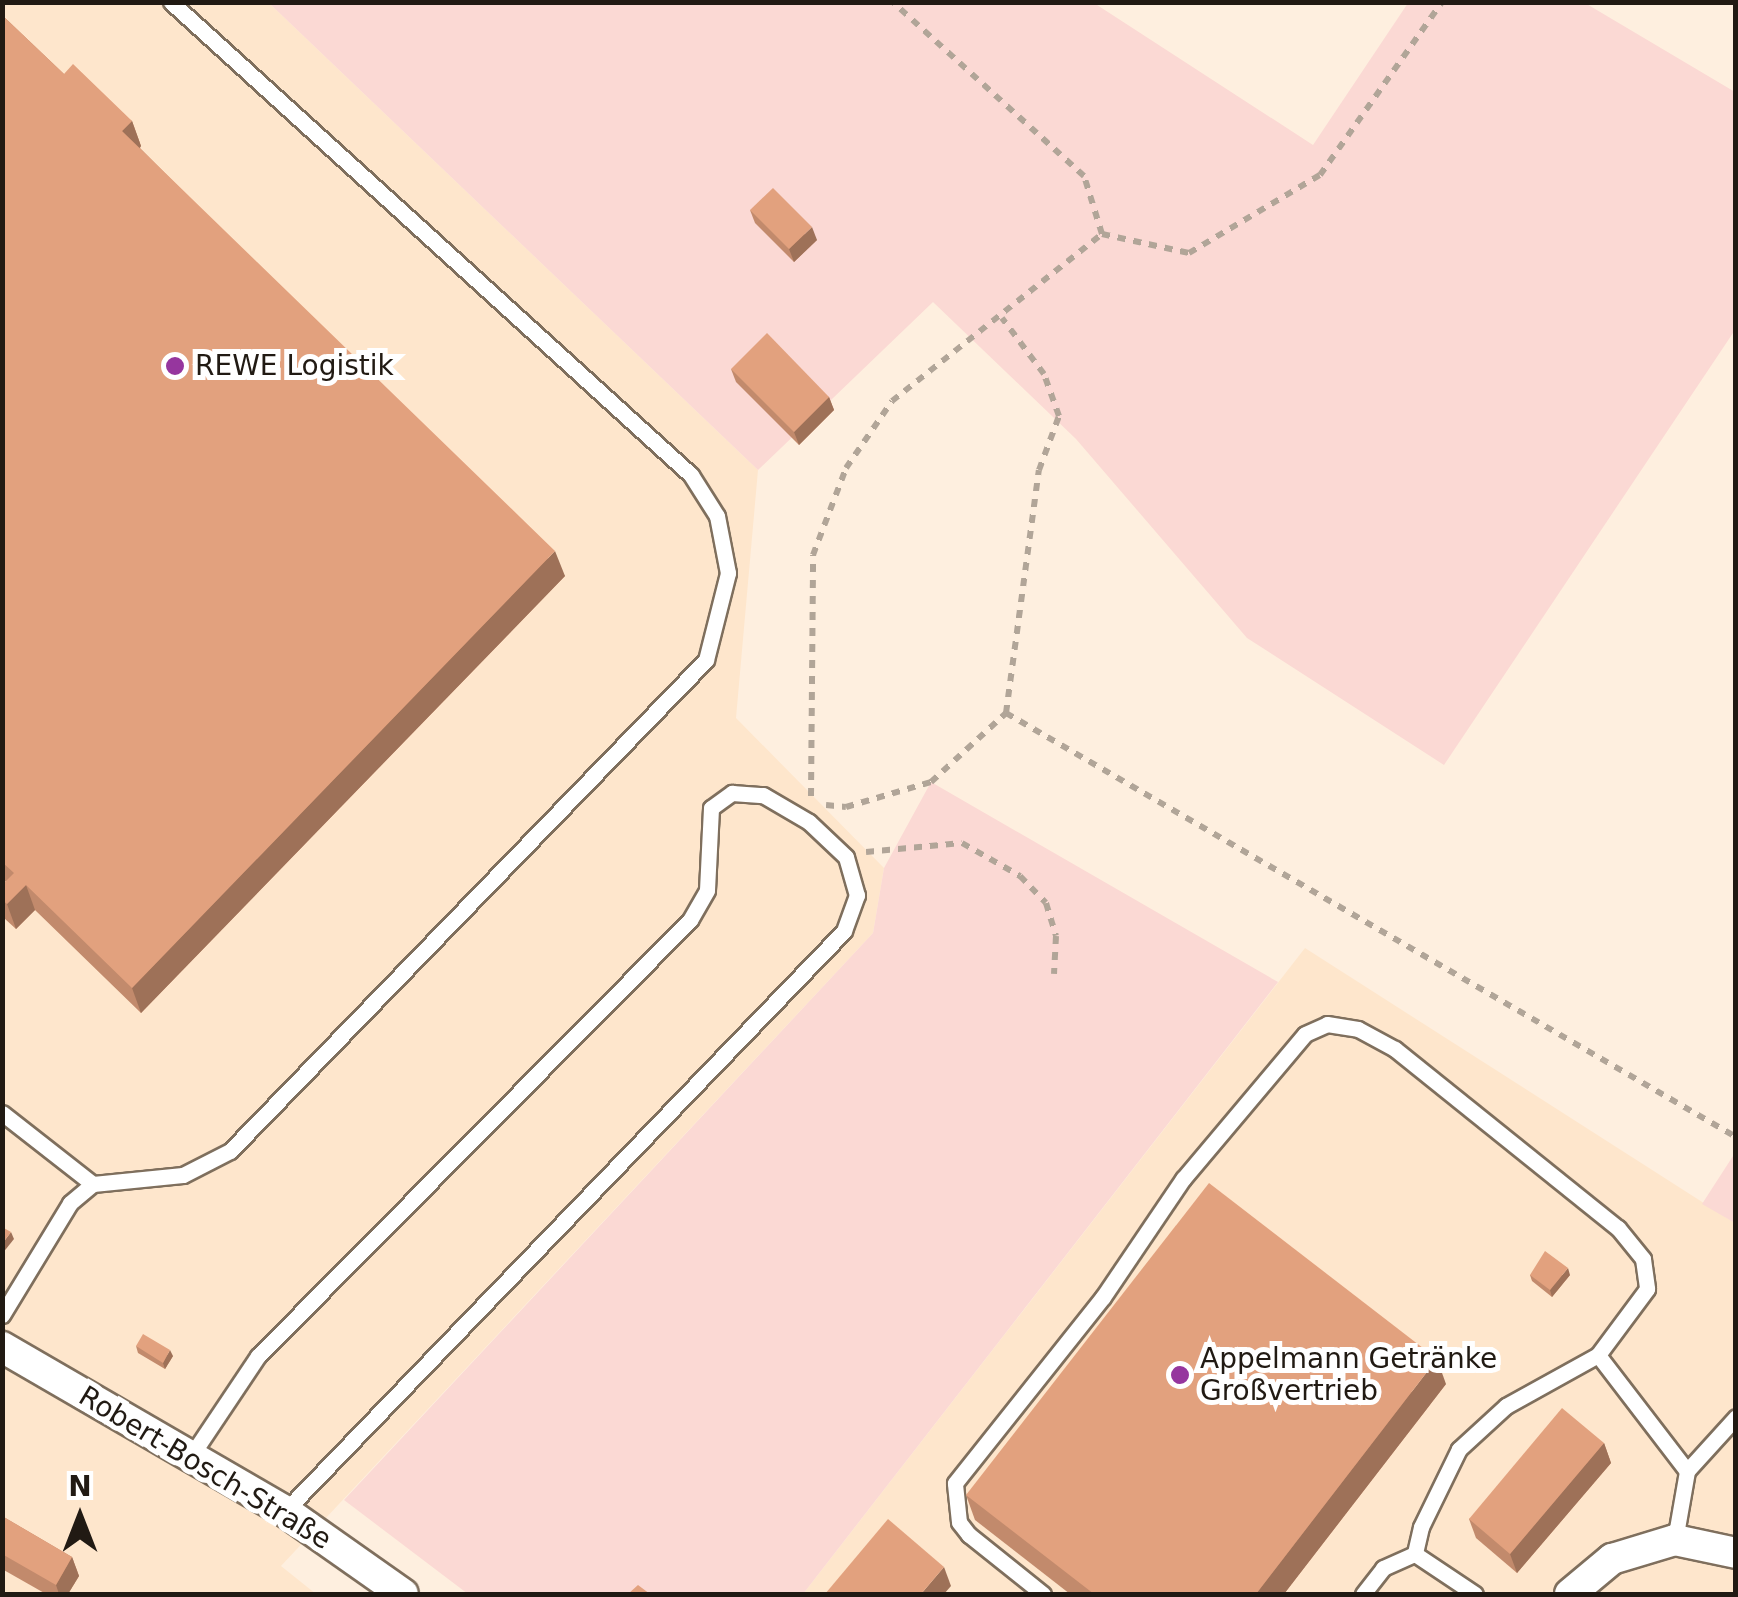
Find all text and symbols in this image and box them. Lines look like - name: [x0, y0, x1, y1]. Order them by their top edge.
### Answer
- place label: REWE Logistik: [195, 349, 394, 383]
- marker: REWE Logistik: [164, 355, 186, 377]
- place label: Appelmann Getränke Großvertrieb: [1200, 1342, 1497, 1408]
- marker: Appelmann Getränke Großvertrieb: [1169, 1364, 1191, 1386]
- street label: Robert-Bosch-Straße: [73, 1379, 337, 1557]
- north arrow: [30, 1467, 130, 1567]
- text: N: [68, 1470, 92, 1503]

